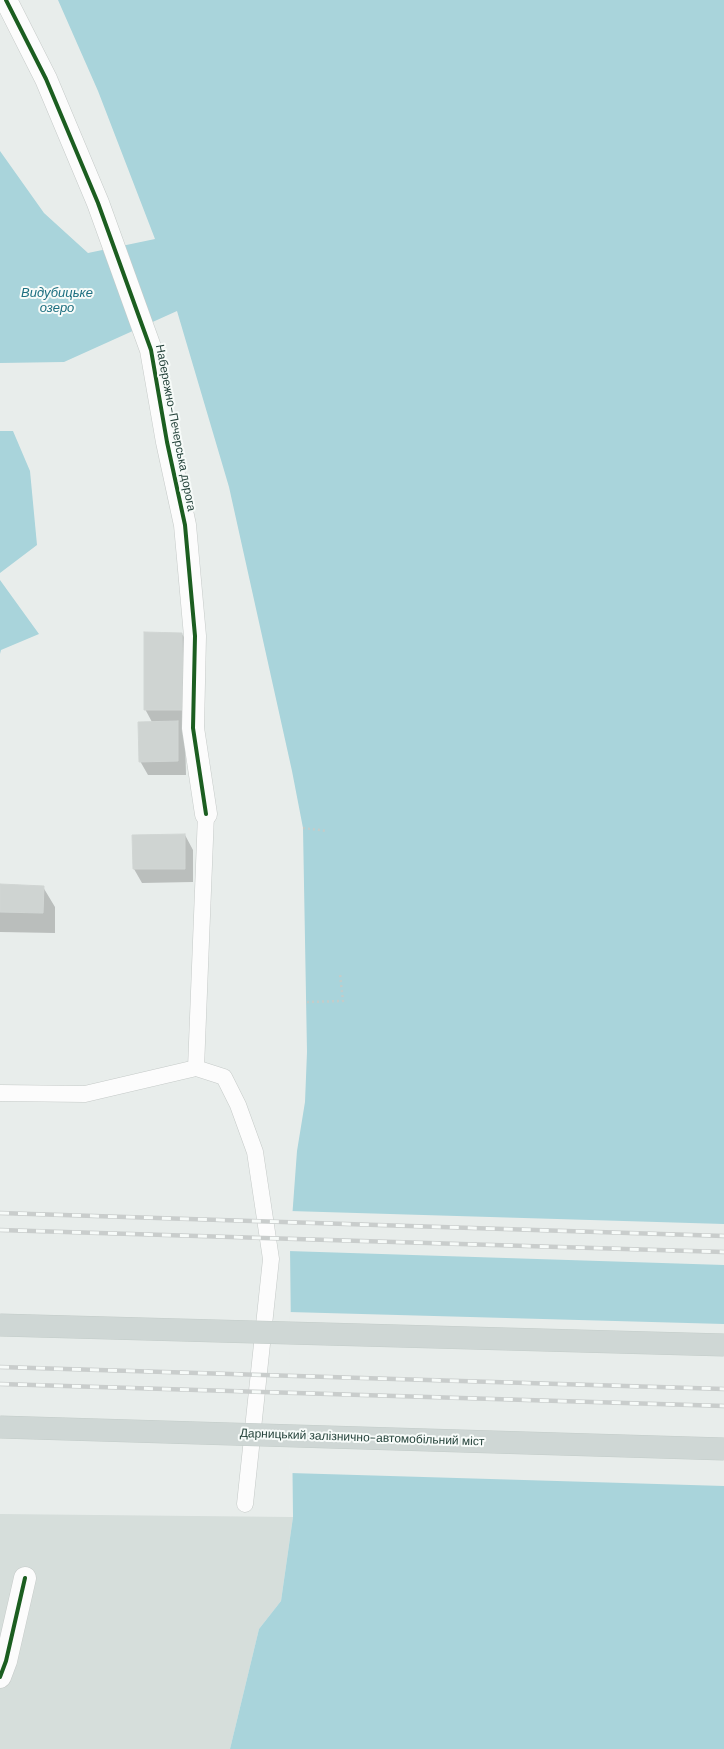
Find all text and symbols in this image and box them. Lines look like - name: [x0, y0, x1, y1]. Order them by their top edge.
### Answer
- water label: Видубицьке озеро: [21, 286, 93, 317]
- street label: Набережно-Печерська дорога: [152, 343, 198, 513]
- street label: Дарницький залізнично-автомобільний міст: [239, 1427, 485, 1449]

